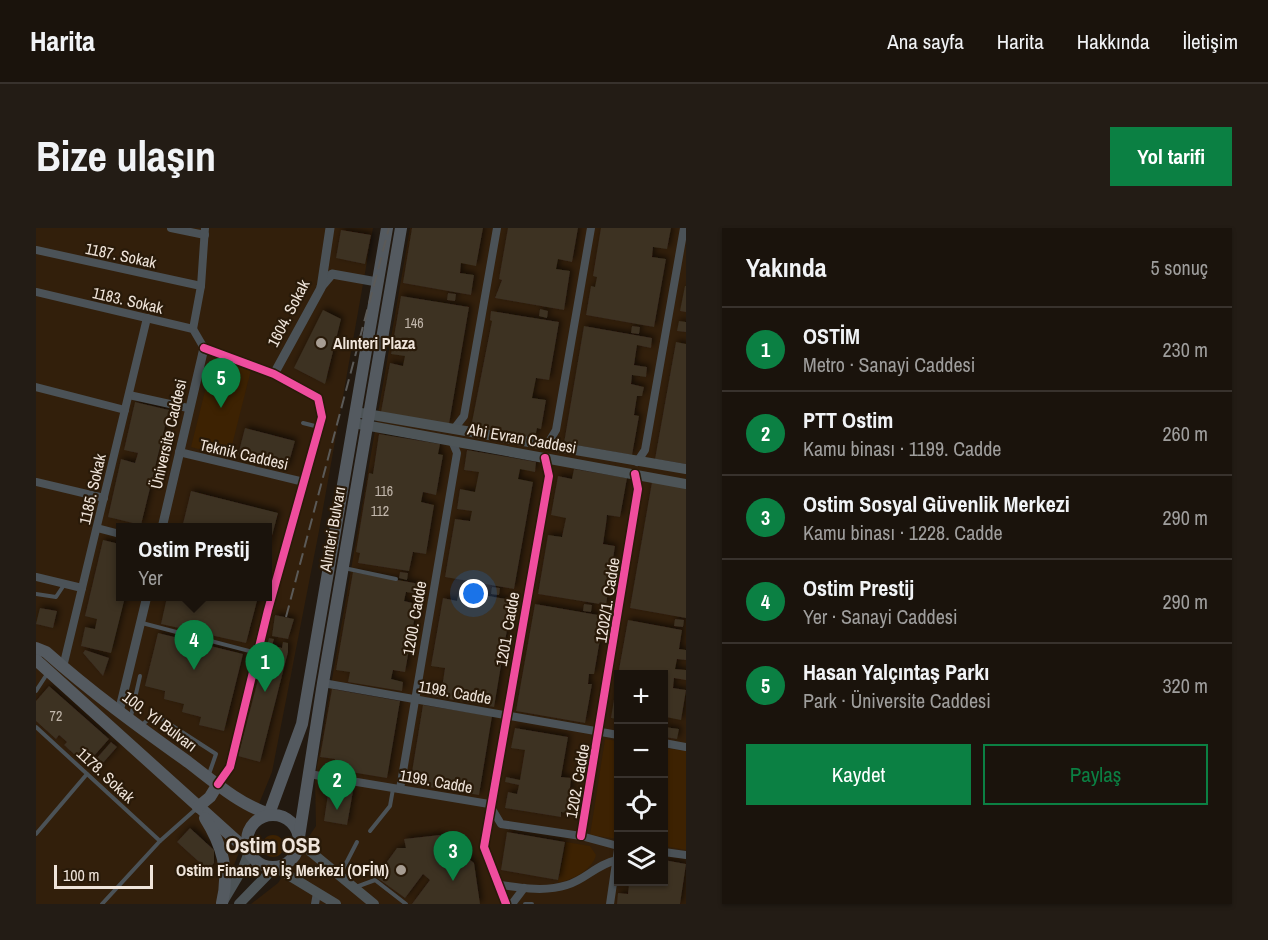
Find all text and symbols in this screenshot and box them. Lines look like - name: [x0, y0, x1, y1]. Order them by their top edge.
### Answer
- text: Harita: [30, 22, 95, 60]
- text: Ana sayfa: [887, 27, 964, 56]
- text: Harita: [997, 27, 1044, 56]
- text: Hakkında: [1077, 27, 1149, 56]
- text: İletişim: [1182, 27, 1238, 56]
- button: Yol tarifi: [1110, 127, 1232, 186]
- text: Bize ulaşın: [36, 128, 216, 184]
- street label: 1187. Sokak: [84, 237, 159, 273]
- text: Yakında: [746, 250, 827, 285]
- text: 5 sonuç: [1151, 254, 1208, 281]
- street label: 1604. Sokak: [262, 275, 315, 350]
- street label: 1183. Sokak: [90, 281, 166, 319]
- house number: 146: [404, 314, 424, 332]
- text: OSTİM: [803, 321, 860, 351]
- place label: Alınteri Plaza: [333, 332, 416, 354]
- marker: Alınteri Plaza: [314, 336, 328, 350]
- text: 1: [761, 336, 770, 363]
- text: 230 m: [1162, 336, 1208, 363]
- text: Metro · Sanayi Caddesi: [803, 351, 975, 378]
- pin: 5: [202, 358, 240, 408]
- street label: Üniversite Caddesi: [145, 377, 191, 491]
- text: PTT Ostim: [803, 405, 893, 435]
- street label: Ahi Evran Caddesi: [465, 417, 578, 458]
- text: 2: [761, 420, 770, 447]
- text: 260 m: [1162, 420, 1208, 447]
- street label: Teknik Caddesi: [197, 433, 291, 475]
- text: Kamu binası · 1199. Cadde: [803, 435, 1001, 462]
- street label: 1185. Sokak: [73, 451, 111, 527]
- house number: 116: [375, 482, 393, 500]
- street label: Alınteri Bulvarı: [314, 485, 350, 574]
- text: Ostim Sosyal Güvenlik Merkezi: [803, 489, 1070, 519]
- house number: 112: [371, 502, 389, 520]
- text: 3: [761, 504, 770, 531]
- text: 290 m: [1162, 504, 1208, 531]
- text: Kamu binası · 1228. Cadde: [803, 519, 1003, 546]
- popup: [116, 523, 272, 601]
- text: Ostim Prestij: [138, 534, 250, 564]
- street label: 1202/1. Cadde: [589, 556, 625, 644]
- text: Yer: [138, 564, 163, 591]
- text: Ostim Prestij: [803, 573, 914, 603]
- street label: 1200. Cadde: [397, 579, 431, 657]
- your location: [459, 579, 488, 608]
- text: 4: [761, 588, 770, 615]
- text: 290 m: [1162, 588, 1208, 615]
- street label: 1201. Cadde: [490, 590, 524, 668]
- text: Yer · Sanayi Caddesi: [803, 603, 958, 630]
- pin: 4: [174, 620, 214, 670]
- pin: 1: [246, 642, 284, 692]
- text: Hasan Yalçıntaş Parkı: [803, 657, 989, 687]
- map controls: [614, 670, 668, 886]
- button: +: [614, 670, 668, 724]
- text: 5: [761, 672, 770, 699]
- text: 320 m: [1162, 672, 1208, 699]
- street label: 1198. Cadde: [417, 675, 493, 709]
- street label: 100. Yıl Bulvarı: [118, 686, 202, 756]
- text: Park · Üniversite Caddesi: [803, 687, 991, 714]
- house number: 72: [50, 707, 62, 725]
- button: −: [614, 724, 668, 778]
- street label: 1178. Sokak: [72, 742, 140, 808]
- street label: 1202. Cadde: [560, 742, 594, 820]
- button: Kaydet: [746, 744, 971, 805]
- button: Paylaş: [983, 744, 1208, 805]
- pin: 2: [318, 760, 356, 810]
- street label: 1199. Cadde: [398, 764, 474, 798]
- button: locate: [614, 778, 668, 832]
- district label: Ostim OSB: [225, 830, 321, 860]
- pin: 3: [434, 832, 472, 881]
- button: layers: [614, 832, 668, 886]
- place label: Ostim Finans ve İş Merkezi (OFİM): [176, 859, 389, 881]
- scale bar: [54, 862, 153, 890]
- marker: Ostim Finans ve İş Merkezi (OFİM): [394, 863, 408, 877]
- text: 100 m: [63, 864, 99, 886]

